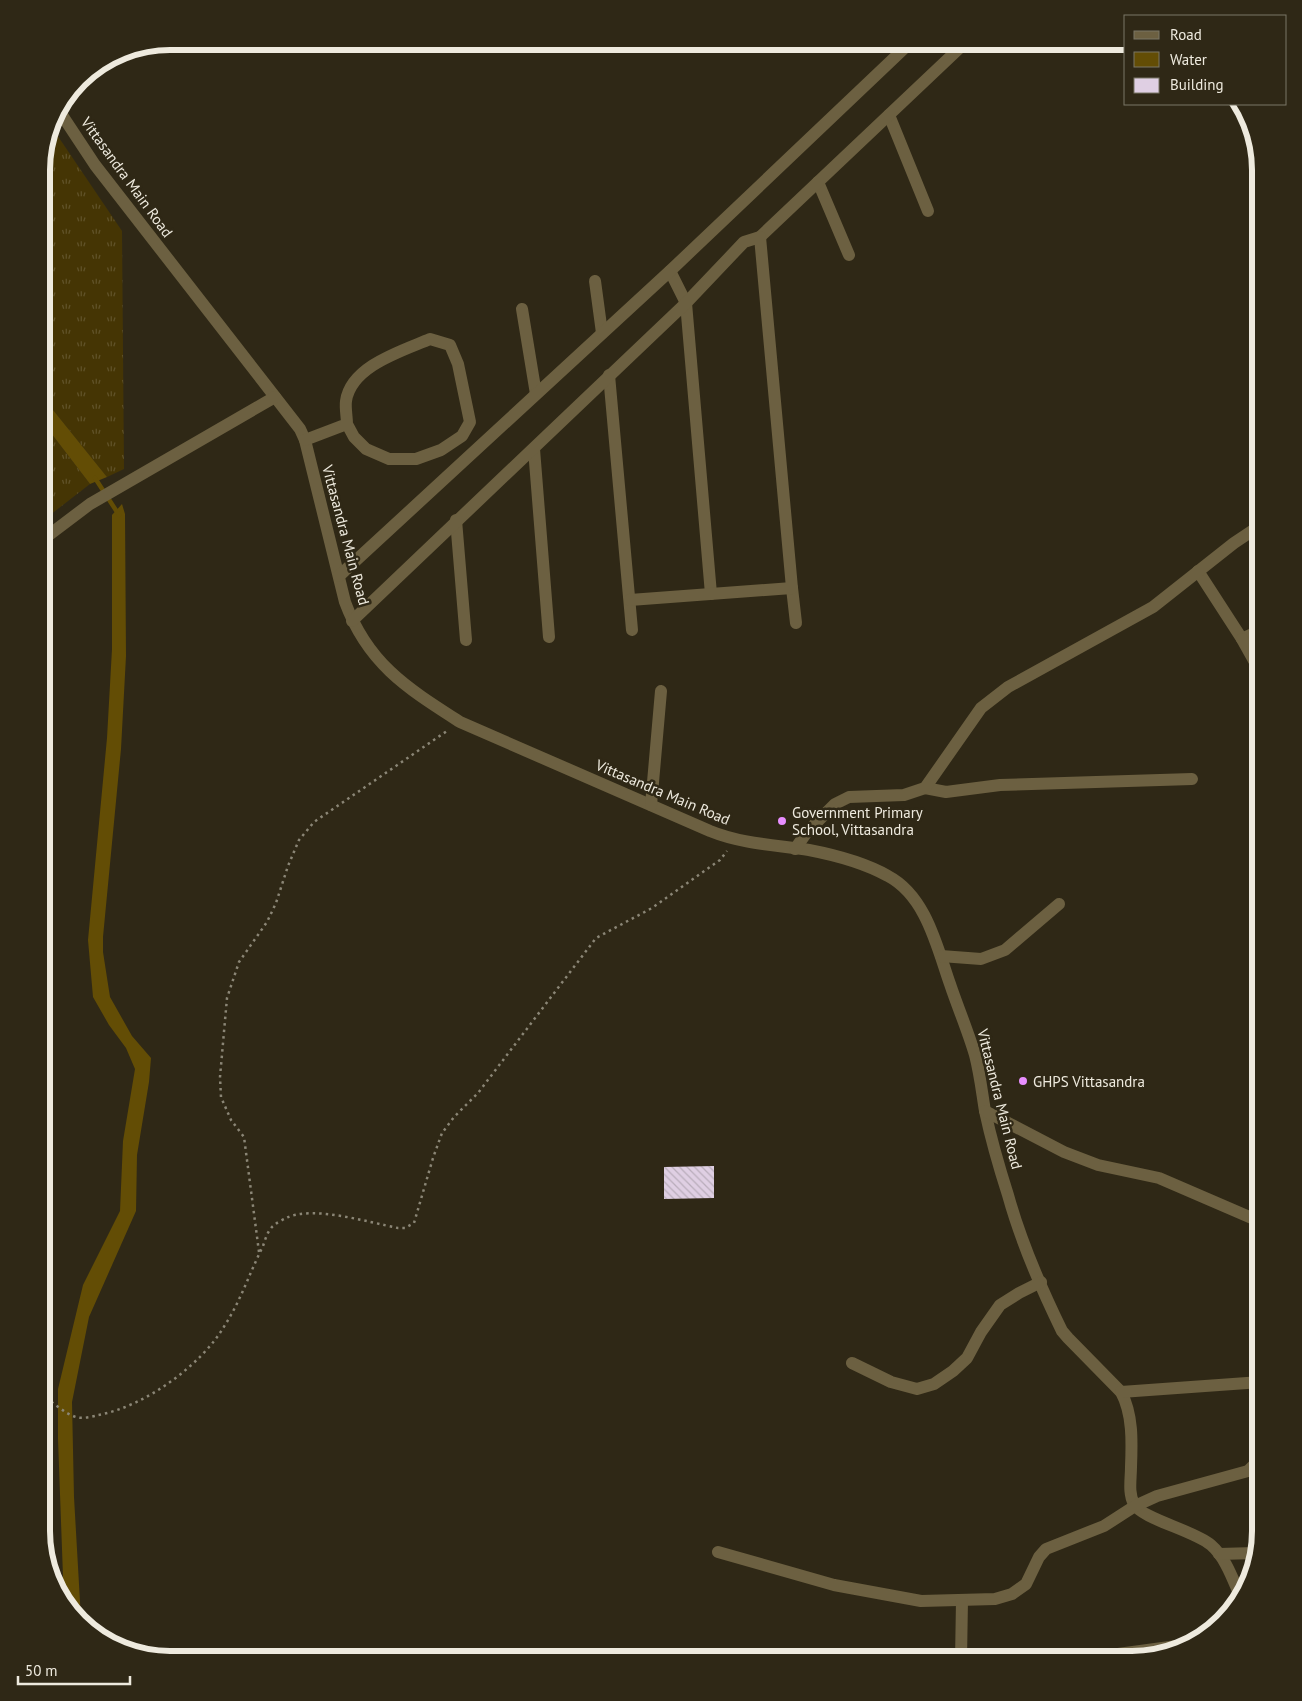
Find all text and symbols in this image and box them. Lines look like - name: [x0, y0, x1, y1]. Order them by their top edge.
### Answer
- legend: [1124, 15, 1287, 105]
- text: Road: [1170, 25, 1202, 44]
- text: Water: [1170, 50, 1207, 69]
- text: Building: [1170, 75, 1224, 94]
- street label: Vittasandra Main Road: [76, 112, 177, 241]
- street label: Vittasandra Main Road: [318, 462, 374, 607]
- street label: Vittasandra Main Road: [592, 755, 733, 829]
- place label: Government Primary School, Vittasandra: [792, 803, 923, 839]
- marker: Government Primary School, Vittasandra: [776, 815, 788, 827]
- street label: Vittasandra Main Road: [973, 1026, 1027, 1171]
- place label: GHPS Vittasandra: [1033, 1072, 1145, 1091]
- marker: GHPS Vittasandra: [1017, 1075, 1029, 1087]
- scale bar: [18, 1654, 130, 1686]
- text: 50 m: [25, 1661, 58, 1680]

